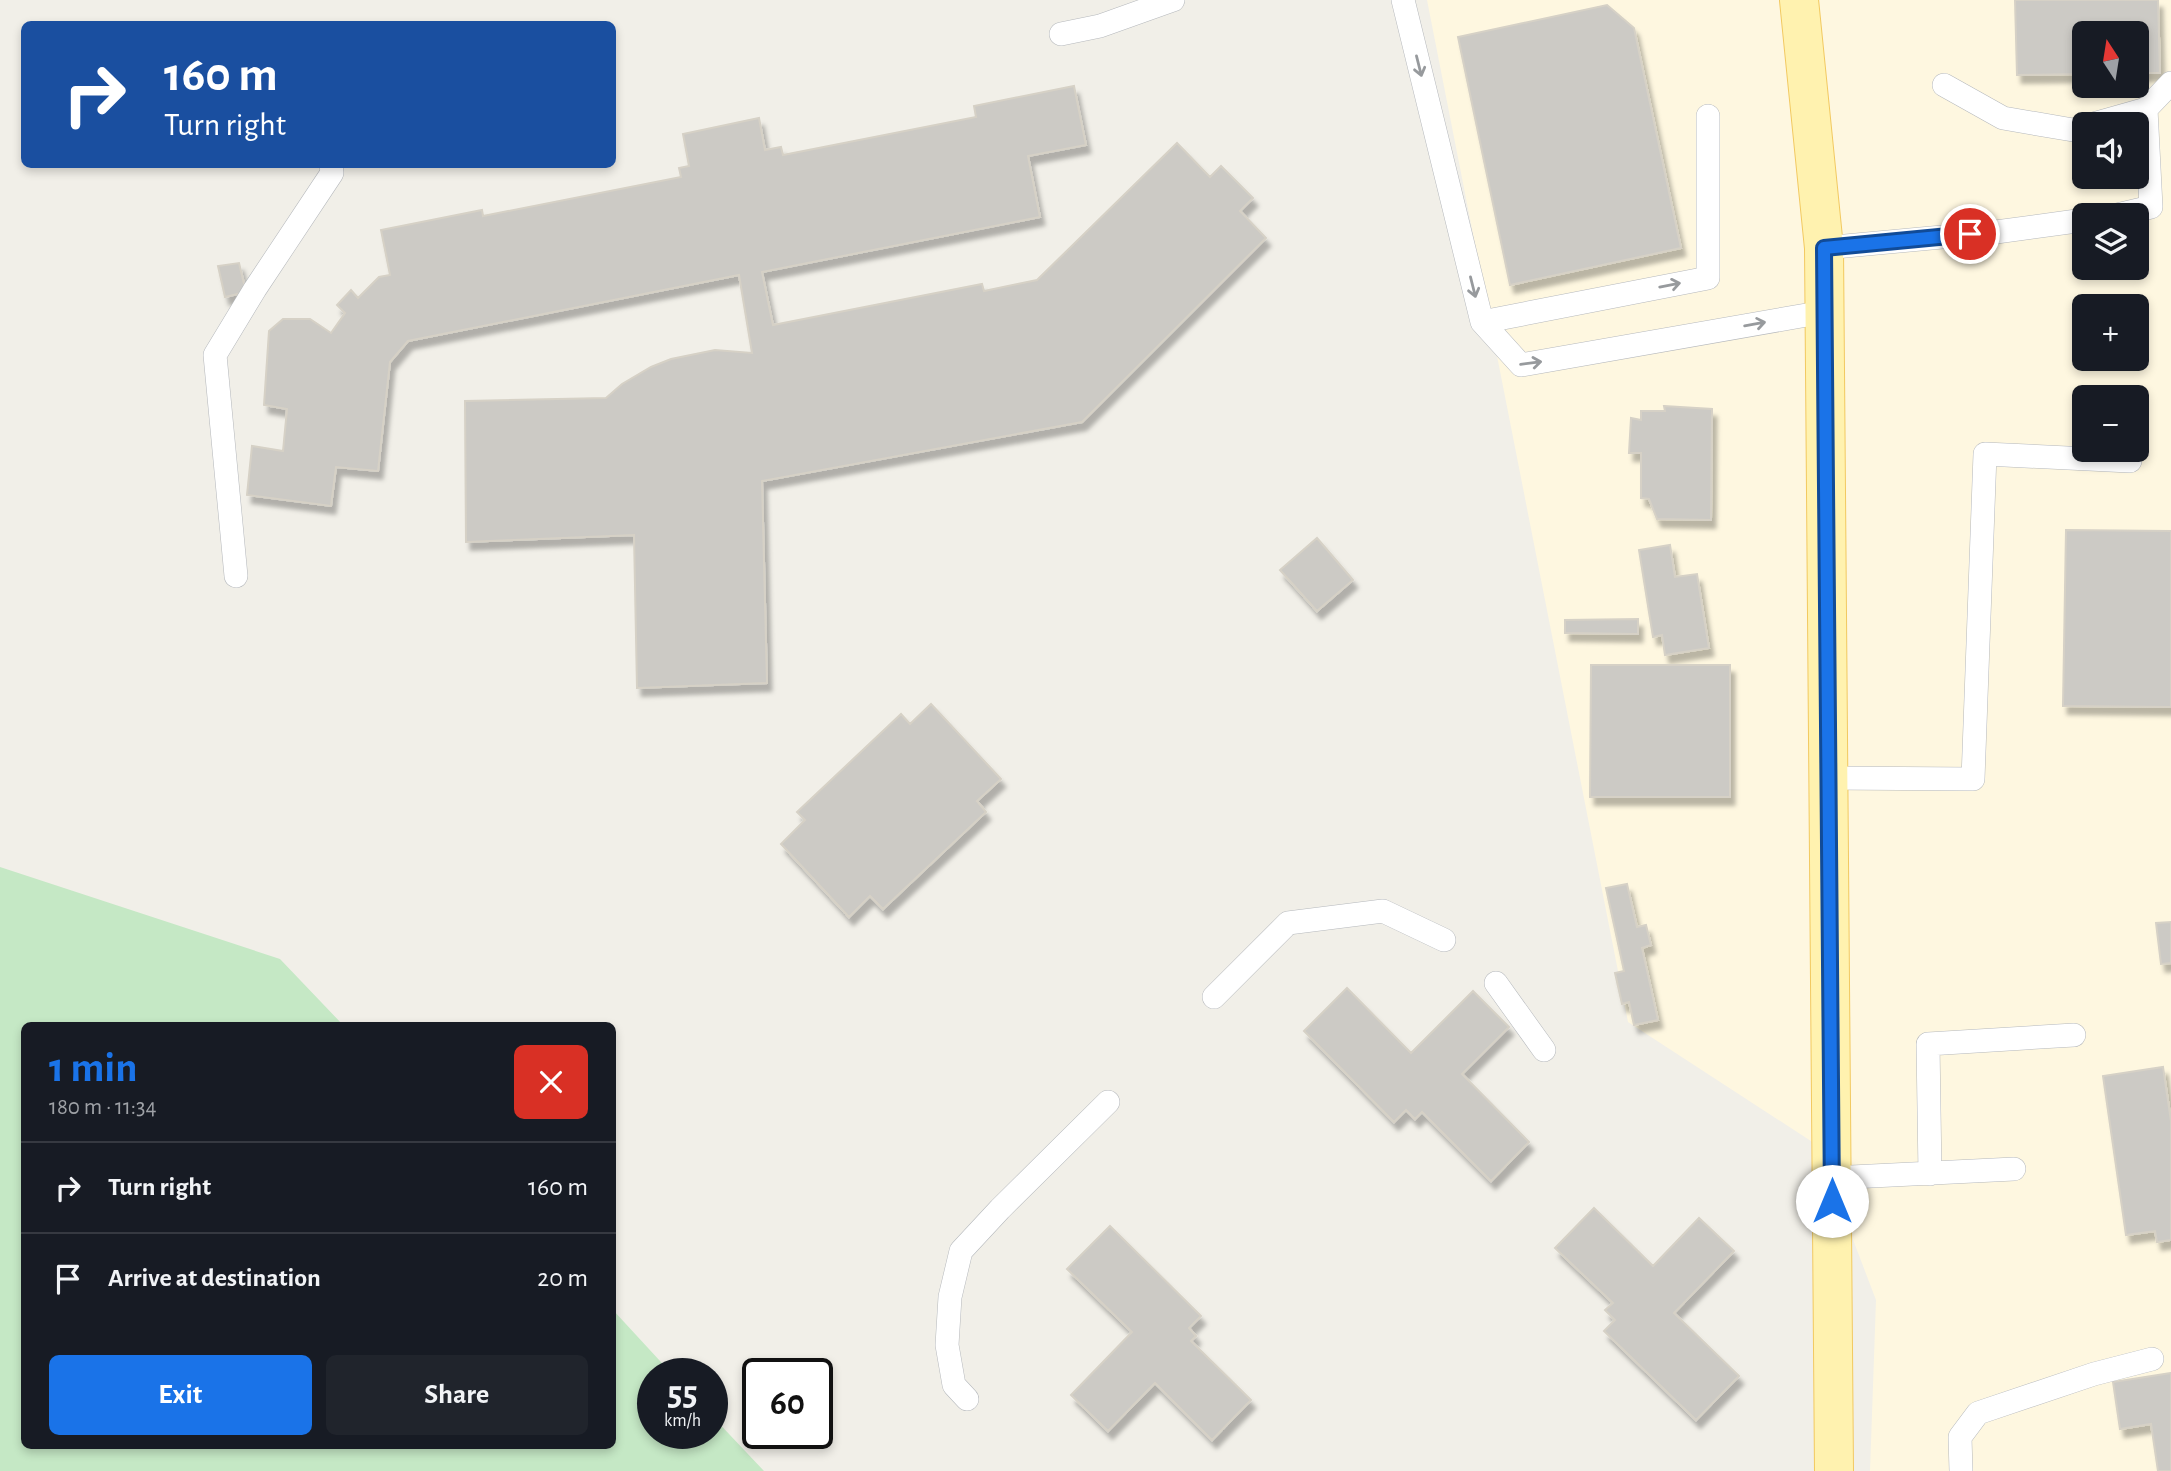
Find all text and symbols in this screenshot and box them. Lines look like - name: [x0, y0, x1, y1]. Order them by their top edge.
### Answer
- north arrow: [2072, 21, 2149, 98]
- map controls: [2072, 21, 2149, 462]
- icon: right: [49, 49, 140, 140]
- text: 160 m: [164, 51, 278, 100]
- one-way arrow: [1413, 54, 1427, 77]
- text: Turn right: [164, 109, 286, 141]
- button: sound: [2072, 112, 2149, 189]
- button: layers: [2072, 203, 2149, 280]
- pin: [1940, 204, 2000, 264]
- icon: arrive: [1951, 215, 1989, 253]
- one-way arrow: [1467, 275, 1481, 298]
- one-way arrow: [1658, 278, 1681, 292]
- button: +: [2072, 294, 2149, 371]
- one-way arrow: [1743, 317, 1766, 330]
- one-way arrow: [1519, 356, 1542, 369]
- button: −: [2072, 385, 2149, 462]
- button: close: [514, 1045, 588, 1119]
- text: 1 min: [49, 1047, 138, 1089]
- text: 180 m · 11:34: [49, 1096, 157, 1119]
- position arrow: [1795, 1164, 1869, 1238]
- icon: right: [49, 1169, 87, 1207]
- text: Turn right: [108, 1174, 211, 1200]
- text: 160 m: [528, 1174, 588, 1200]
- icon: arrive: [49, 1260, 87, 1298]
- text: Arrive at destination: [108, 1265, 321, 1291]
- text: 20 m: [537, 1265, 588, 1291]
- button: Exit: [49, 1355, 312, 1435]
- button: Share: [326, 1355, 588, 1435]
- speed limit sign: 60: [742, 1358, 833, 1449]
- text: 55: [667, 1377, 698, 1412]
- text: km/h: [664, 1412, 701, 1430]

